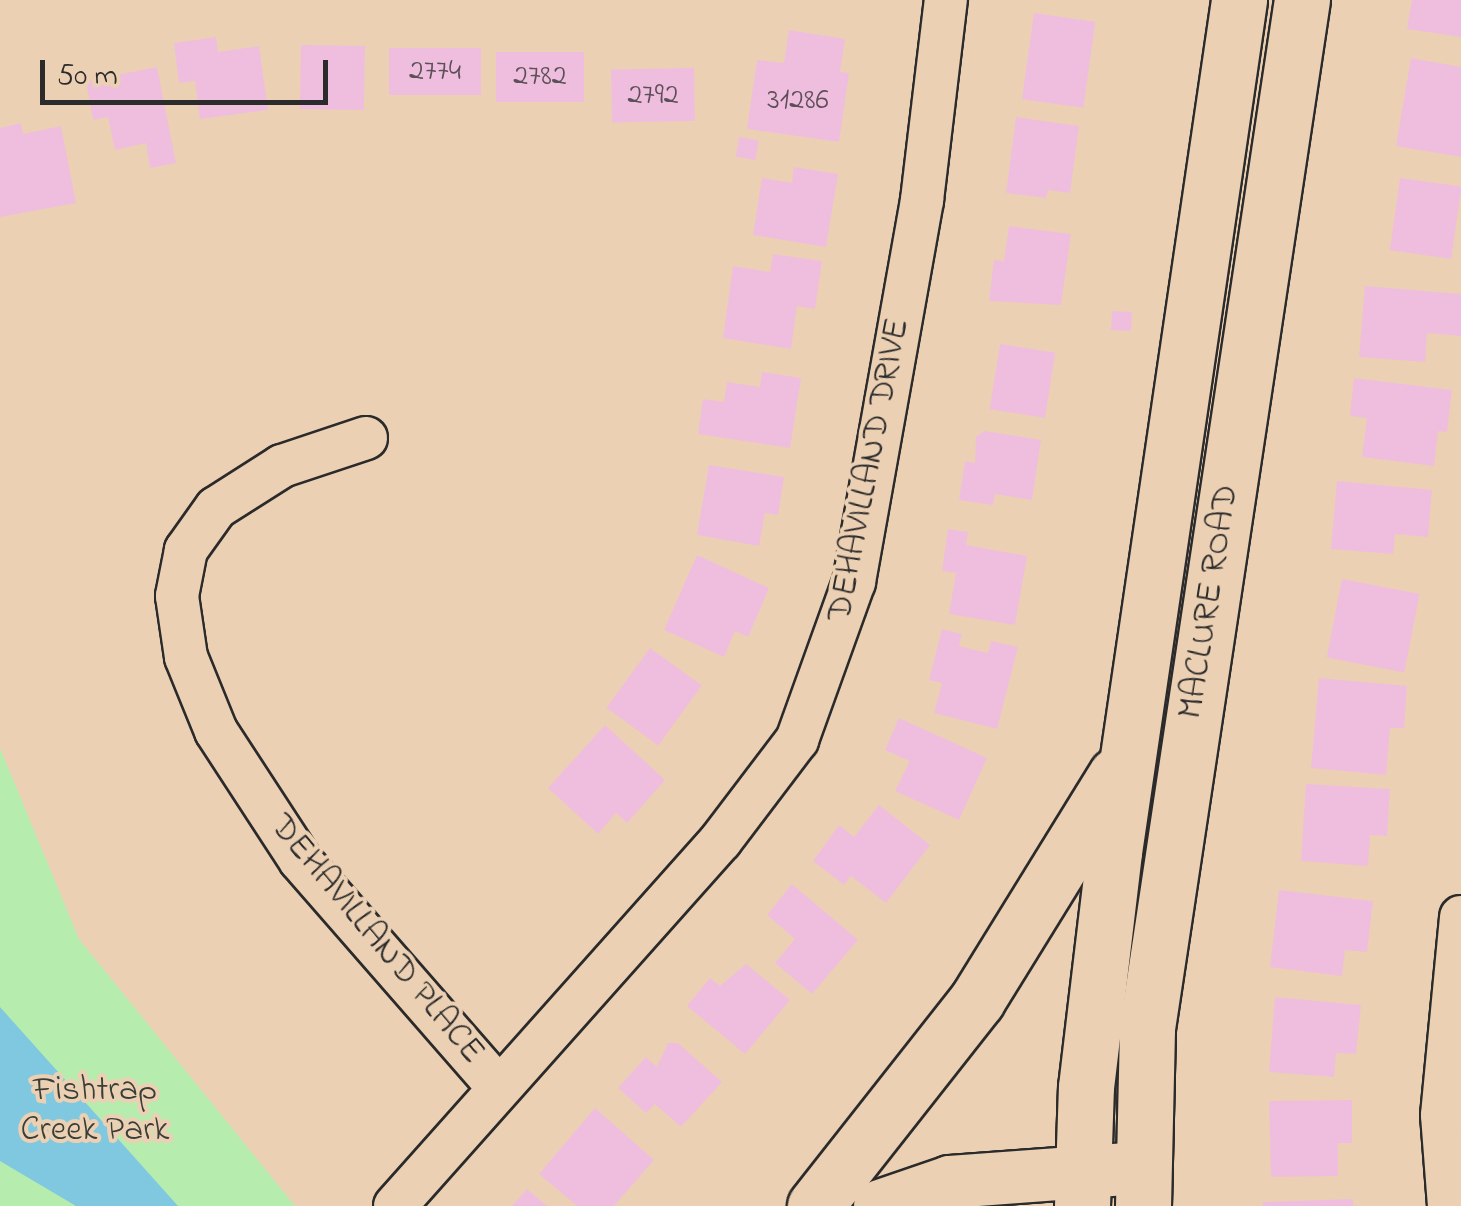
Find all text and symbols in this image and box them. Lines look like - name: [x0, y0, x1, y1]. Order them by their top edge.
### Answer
- scale bar: [45, 40, 332, 102]
- house number: 2774: [409, 54, 461, 90]
- text: 50 m: [57, 55, 118, 99]
- house number: 2782: [513, 59, 567, 95]
- house number: 2792: [627, 78, 679, 114]
- house number: 31286: [767, 83, 829, 119]
- street label: DEHAVILLAND DRIVE: [820, 315, 920, 625]
- street label: MACLURE ROAD: [1171, 482, 1249, 722]
- street label: DEHAVILLAND PLACE: [260, 807, 492, 1073]
- park label: Fishtrap Creek Park: [21, 1070, 169, 1152]

